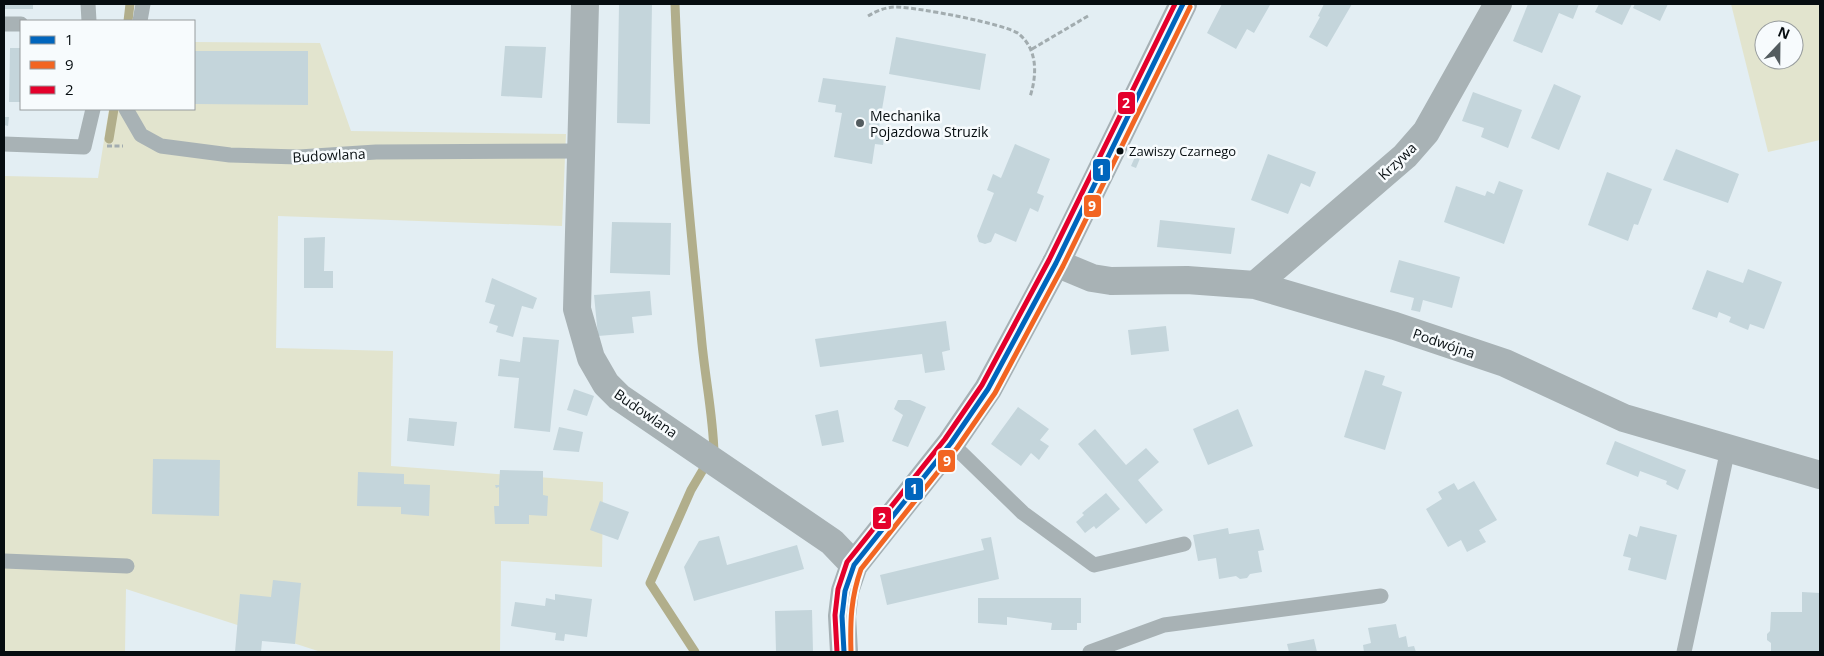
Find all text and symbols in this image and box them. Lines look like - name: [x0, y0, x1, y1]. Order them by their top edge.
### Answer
- legend: [20, 20, 195, 110]
- north arrow: [1754, 20, 1804, 70]
- text: N: [1775, 22, 1793, 43]
- text: 1: [65, 29, 74, 49]
- text: 9: [65, 54, 74, 74]
- text: 2: [65, 79, 74, 99]
- line badge: 2: [1117, 91, 1136, 115]
- text: 2: [1122, 93, 1130, 112]
- place label: Mechanika Pojazdowa Struzik: [870, 106, 989, 141]
- marker: Mechanika Pojazdowa Struzik: [854, 117, 866, 129]
- street label: Krzywa: [1374, 138, 1420, 184]
- place label: Zawiszy Czarnego: [1129, 142, 1236, 160]
- street label: Budowlana: [292, 144, 366, 166]
- marker: Zawiszy Czarnego: [1115, 146, 1125, 156]
- line badge: 1: [1092, 158, 1111, 182]
- text: 1: [1097, 160, 1105, 179]
- line badge: 9: [1083, 194, 1102, 218]
- text: 9: [1088, 196, 1096, 215]
- street label: Podwójna: [1410, 324, 1478, 362]
- street label: Budowlana: [611, 384, 681, 442]
- line badge: 9: [937, 449, 956, 473]
- text: 9: [943, 451, 951, 470]
- line badge: 1: [904, 477, 924, 501]
- text: 1: [910, 479, 918, 498]
- line badge: 2: [872, 506, 892, 530]
- text: 2: [878, 508, 886, 527]

